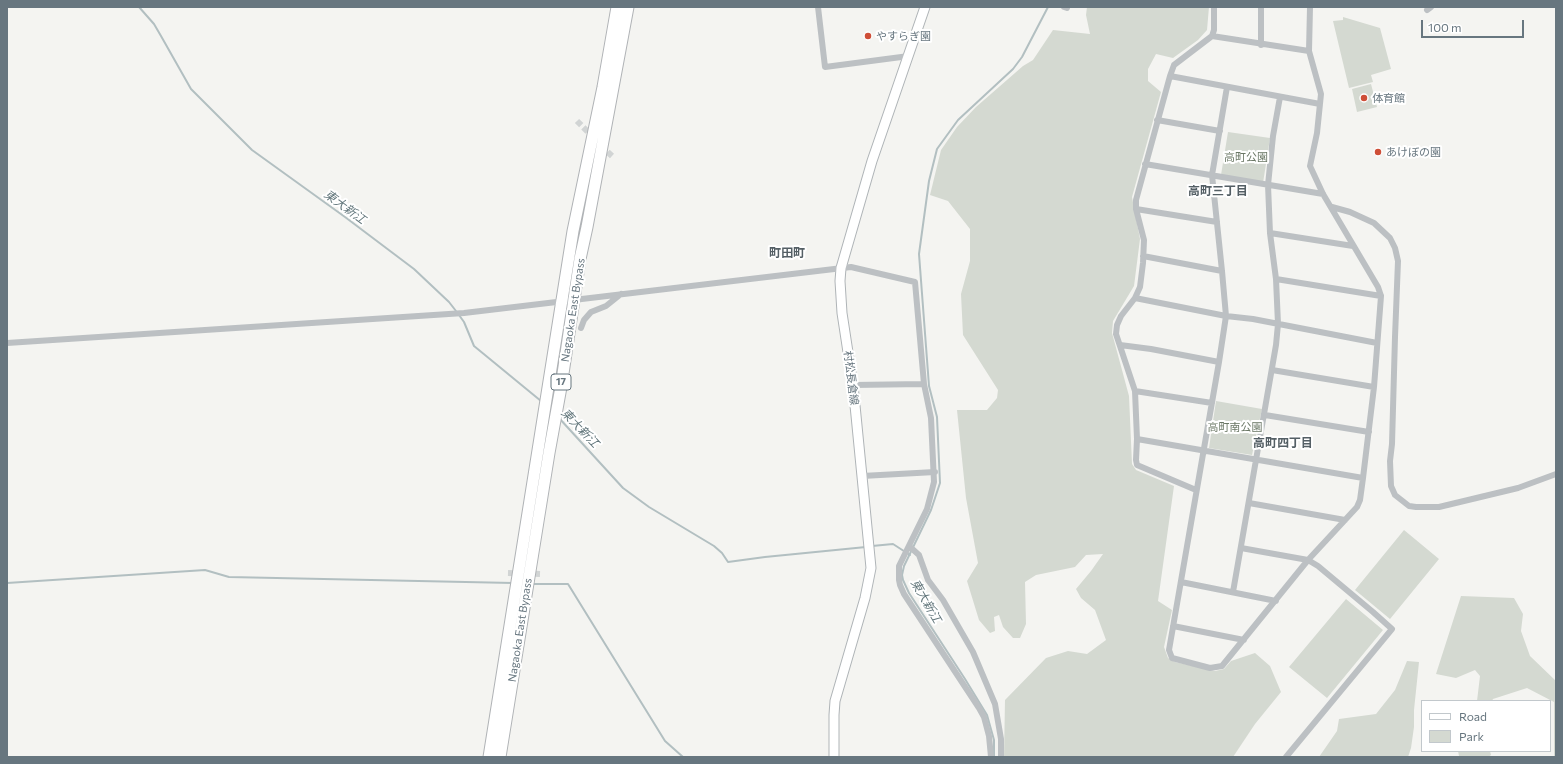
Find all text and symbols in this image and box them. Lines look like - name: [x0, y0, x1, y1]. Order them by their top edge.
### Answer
- scale bar: [1423, 12, 1526, 38]
- text: 100 m: [1428, 20, 1462, 34]
- place label: やすらぎ園: [876, 29, 931, 43]
- marker: やすらぎ園: [863, 31, 873, 41]
- place label: 体育館: [1372, 91, 1405, 105]
- marker: 体育館: [1359, 93, 1369, 103]
- place label: あけぼの園: [1386, 145, 1441, 159]
- marker: あけぼの園: [1373, 147, 1383, 157]
- park label: 高町公園: [1224, 150, 1268, 164]
- district label: 高町三丁目: [1188, 184, 1248, 198]
- water label: 東大新江: [321, 187, 369, 227]
- district label: 町田町: [769, 246, 805, 260]
- street label: Nagaoka East Bypass: [558, 257, 588, 363]
- street label: 村松長倉線: [841, 350, 861, 406]
- road number: 17: [551, 374, 571, 390]
- water label: 東大新江: [558, 406, 602, 450]
- park label: 高町南公園: [1208, 420, 1262, 434]
- district label: 高町四丁目: [1253, 436, 1313, 450]
- street label: Nagaoka East Bypass: [505, 577, 535, 683]
- water label: 東大新江: [908, 577, 944, 625]
- legend: [1421, 700, 1551, 752]
- text: Road: [1459, 709, 1487, 723]
- text: Park: [1459, 729, 1484, 743]

